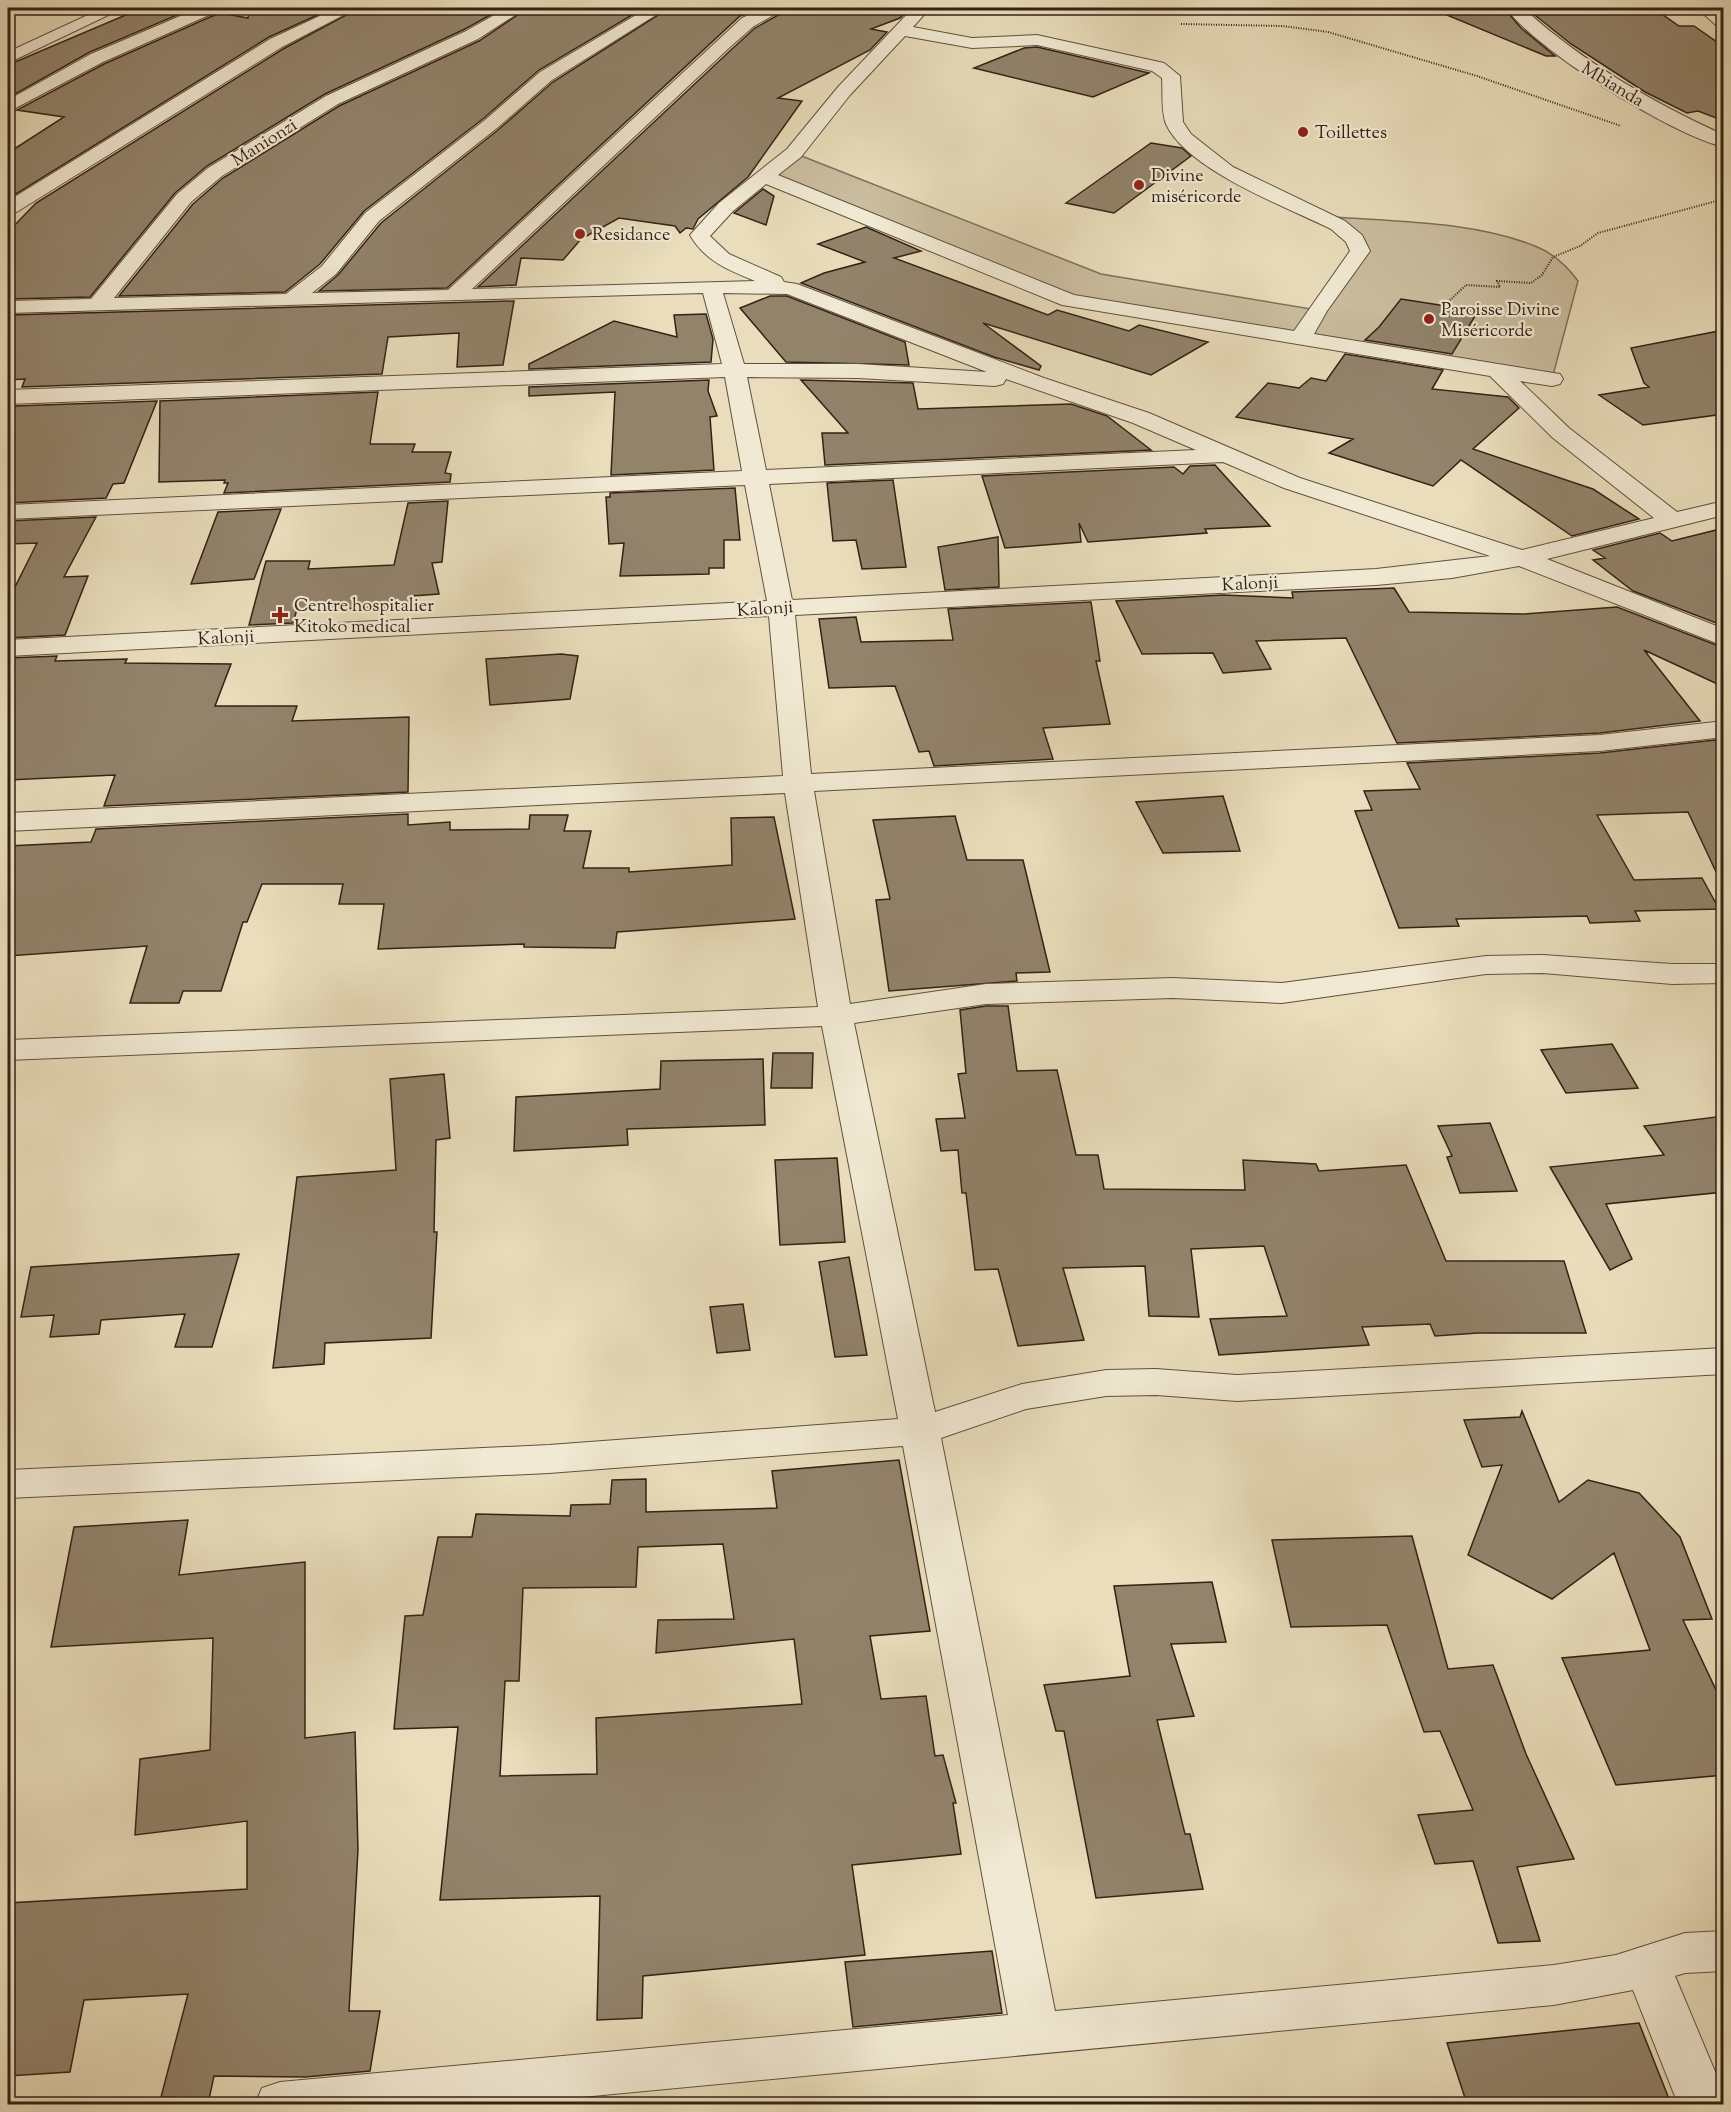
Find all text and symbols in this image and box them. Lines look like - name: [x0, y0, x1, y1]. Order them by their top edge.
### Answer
- street label: Mbianda: [1576, 57, 1648, 115]
- street label: Manionzi: [227, 113, 303, 174]
- place label: Toillettes: [1315, 121, 1387, 147]
- marker: Toillettes: [1296, 125, 1310, 139]
- place label: Divine miséricorde: [1151, 164, 1241, 211]
- marker: Divine miséricorde: [1132, 178, 1146, 192]
- place label: Residance: [592, 223, 670, 249]
- marker: Residance: [573, 227, 587, 241]
- place label: Paroisse Divine Miséricorde: [1441, 298, 1560, 345]
- marker: Paroisse Divine Miséricorde: [1422, 312, 1436, 326]
- street label: Kalonji: [1221, 571, 1279, 599]
- place label: Centre hospitalier Kitoko medical: [294, 594, 434, 641]
- street label: Kalonji: [736, 595, 794, 625]
- marker: Centre hospitalier Kitoko medical: [271, 606, 289, 624]
- street label: Kalonji: [197, 625, 255, 653]

